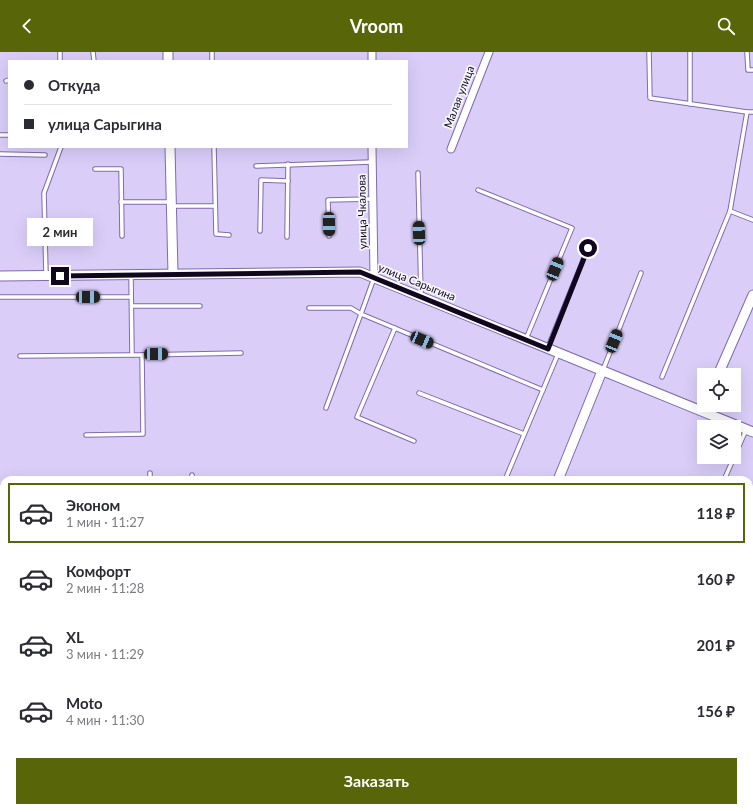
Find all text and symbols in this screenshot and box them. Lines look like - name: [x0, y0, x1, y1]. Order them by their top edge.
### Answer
- icon: back: [16, 15, 38, 37]
- text: Vroom: [350, 15, 403, 37]
- icon: search: [715, 15, 737, 37]
- street label: Малая улица: [441, 64, 476, 130]
- text: Откуда: [48, 76, 100, 94]
- text: улица Сарыгина: [48, 115, 162, 133]
- street label: улица Чкалова: [354, 174, 369, 250]
- car: [323, 212, 335, 236]
- callout: 2 мин: [27, 218, 93, 246]
- car: [413, 221, 425, 245]
- text: 2 мин: [43, 224, 78, 240]
- route start: [579, 239, 597, 257]
- car: [545, 256, 565, 282]
- street label: улица Сарыгина: [377, 260, 458, 303]
- route end: [51, 267, 69, 285]
- car: [76, 291, 100, 303]
- car: [604, 328, 624, 354]
- car: [409, 330, 435, 350]
- car: [144, 348, 168, 360]
- map controls: [697, 368, 741, 464]
- button: locate: [697, 368, 741, 412]
- button: layers: [697, 420, 741, 464]
- icon: car: [18, 495, 54, 531]
- text: Эконом: [66, 496, 120, 514]
- text: 118 ₽: [697, 504, 735, 522]
- text: 1 мин · 11:27: [66, 514, 144, 530]
- icon: car: [18, 561, 54, 597]
- text: Комфорт: [66, 562, 131, 580]
- text: 160 ₽: [697, 570, 735, 588]
- text: 2 мин · 11:28: [66, 580, 144, 596]
- icon: car: [18, 627, 54, 663]
- text: XL: [66, 628, 84, 646]
- text: 201 ₽: [697, 636, 735, 654]
- text: 3 мин · 11:29: [66, 646, 144, 662]
- icon: car: [18, 693, 54, 729]
- text: Moto: [66, 694, 103, 712]
- text: 156 ₽: [697, 702, 735, 720]
- text: 4 мин · 11:30: [66, 712, 144, 728]
- button: Заказать: [16, 758, 737, 804]

